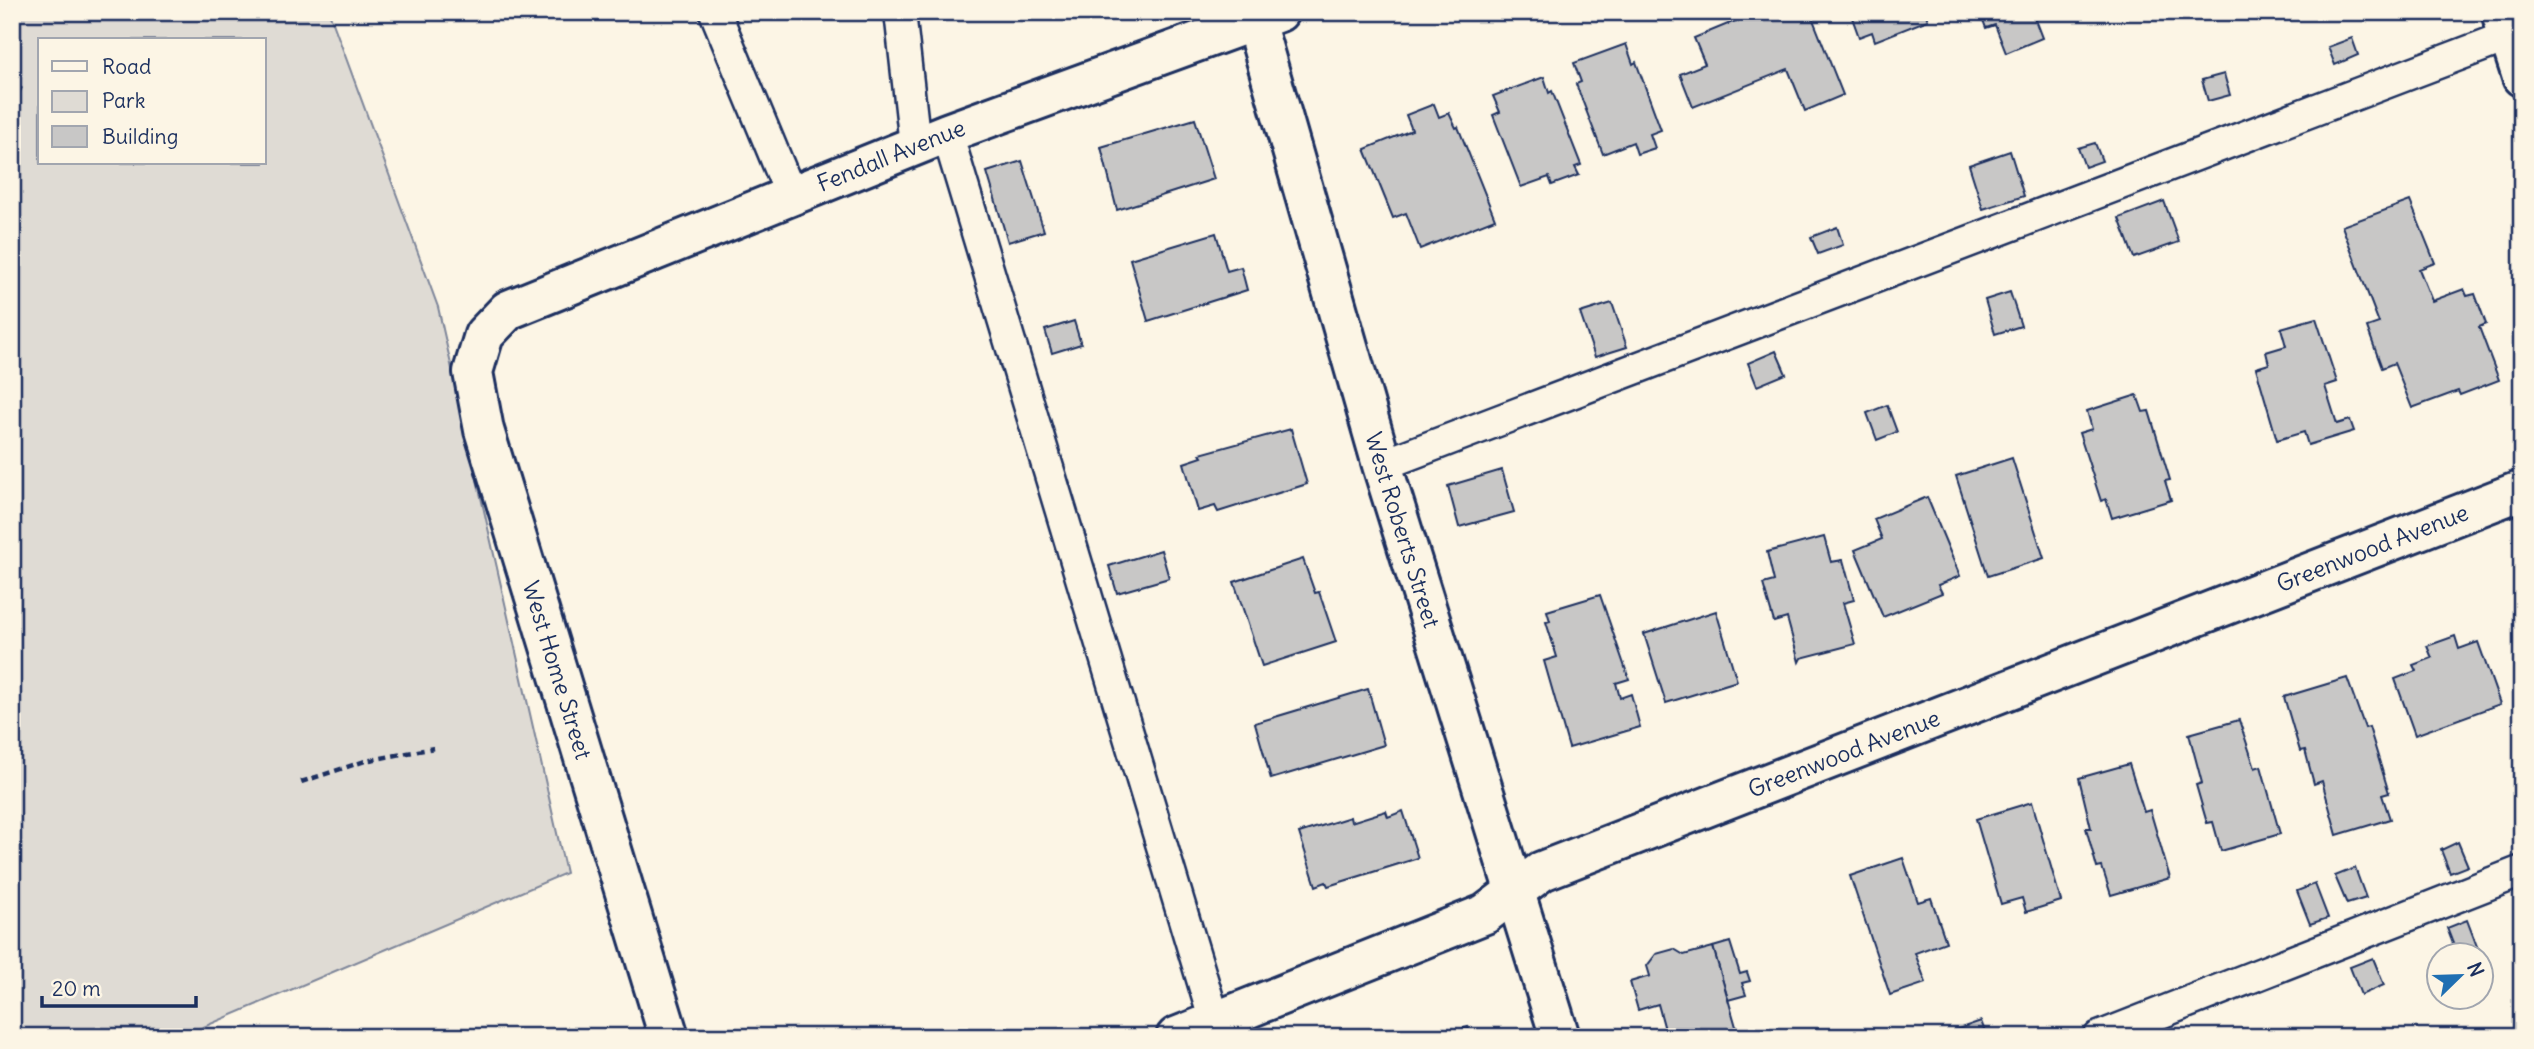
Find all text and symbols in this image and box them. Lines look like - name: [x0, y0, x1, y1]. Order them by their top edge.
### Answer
- legend: [38, 38, 266, 164]
- text: Road: [102, 53, 151, 80]
- text: Park: [102, 87, 145, 114]
- street label: Fendall Avenue: [813, 113, 969, 198]
- text: Building: [102, 123, 178, 150]
- street label: West Roberts Street: [1359, 429, 1447, 632]
- street label: Greenwood Avenue: [2272, 497, 2472, 598]
- street label: West Home Street: [517, 577, 598, 763]
- street label: Greenwood Avenue: [1744, 703, 1944, 803]
- north arrow: [2426, 940, 2496, 1010]
- text: N: [2462, 959, 2489, 980]
- scale bar: [42, 965, 196, 1009]
- text: 20 m: [52, 975, 101, 1002]

